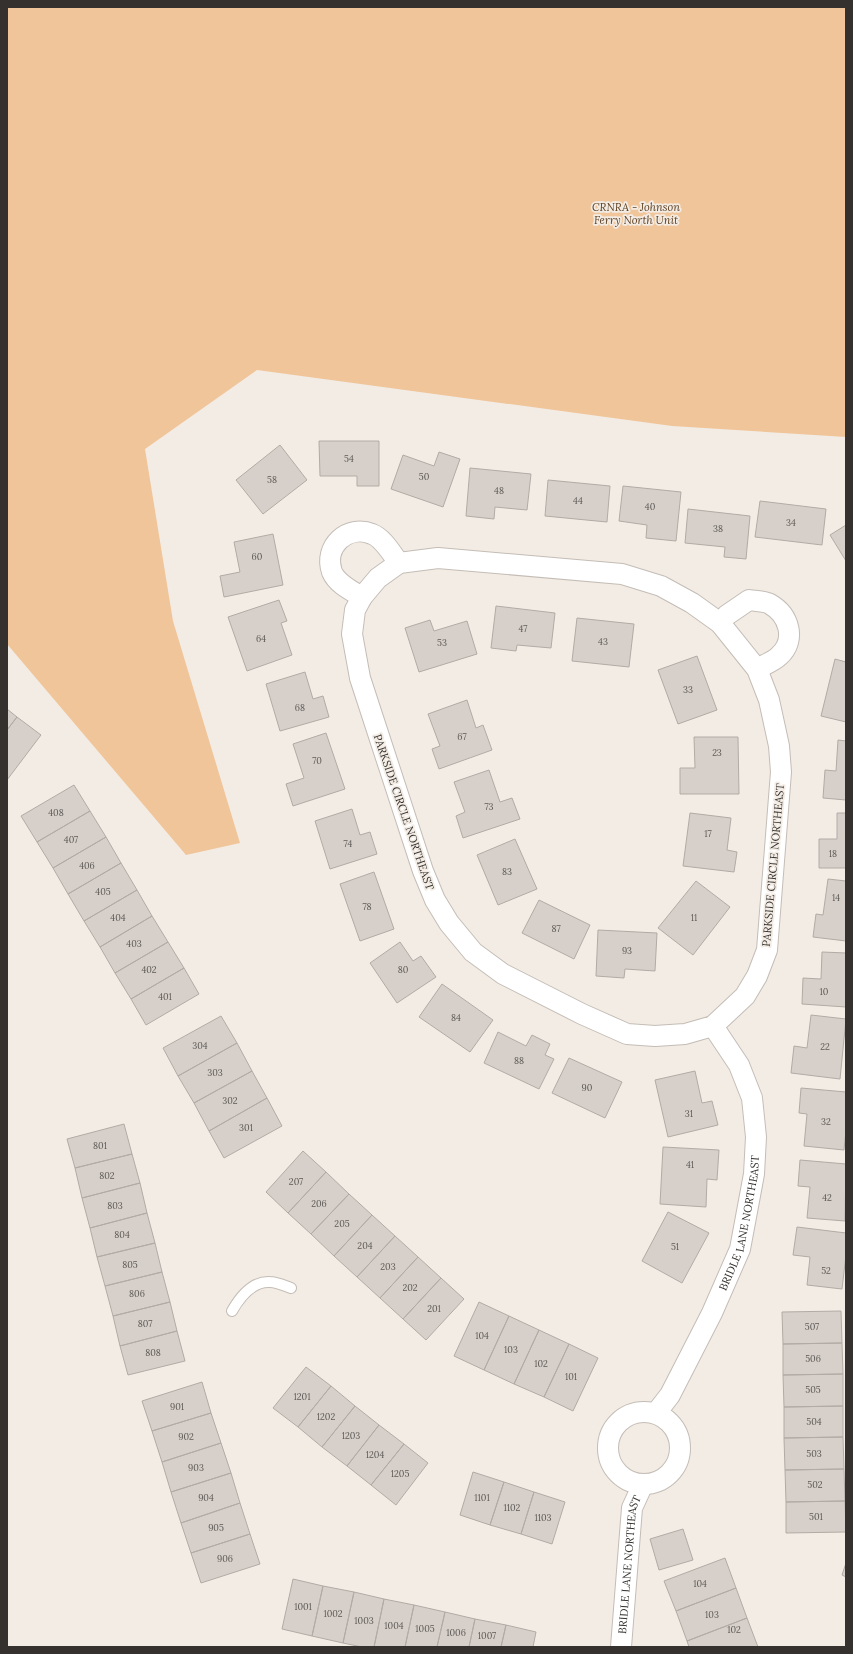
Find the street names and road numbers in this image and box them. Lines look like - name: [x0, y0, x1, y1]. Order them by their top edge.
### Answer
- street label: PARKSIDE CIRCLE NORTHEAST: [371, 732, 437, 892]
- street label: PARKSIDE CIRCLE NORTHEAST: [759, 783, 787, 947]
- street label: BRIDLE LANE NORTHEAST: [716, 1155, 762, 1293]
- street label: BRIDLE LANE NORTHEAST: [615, 1493, 644, 1634]

